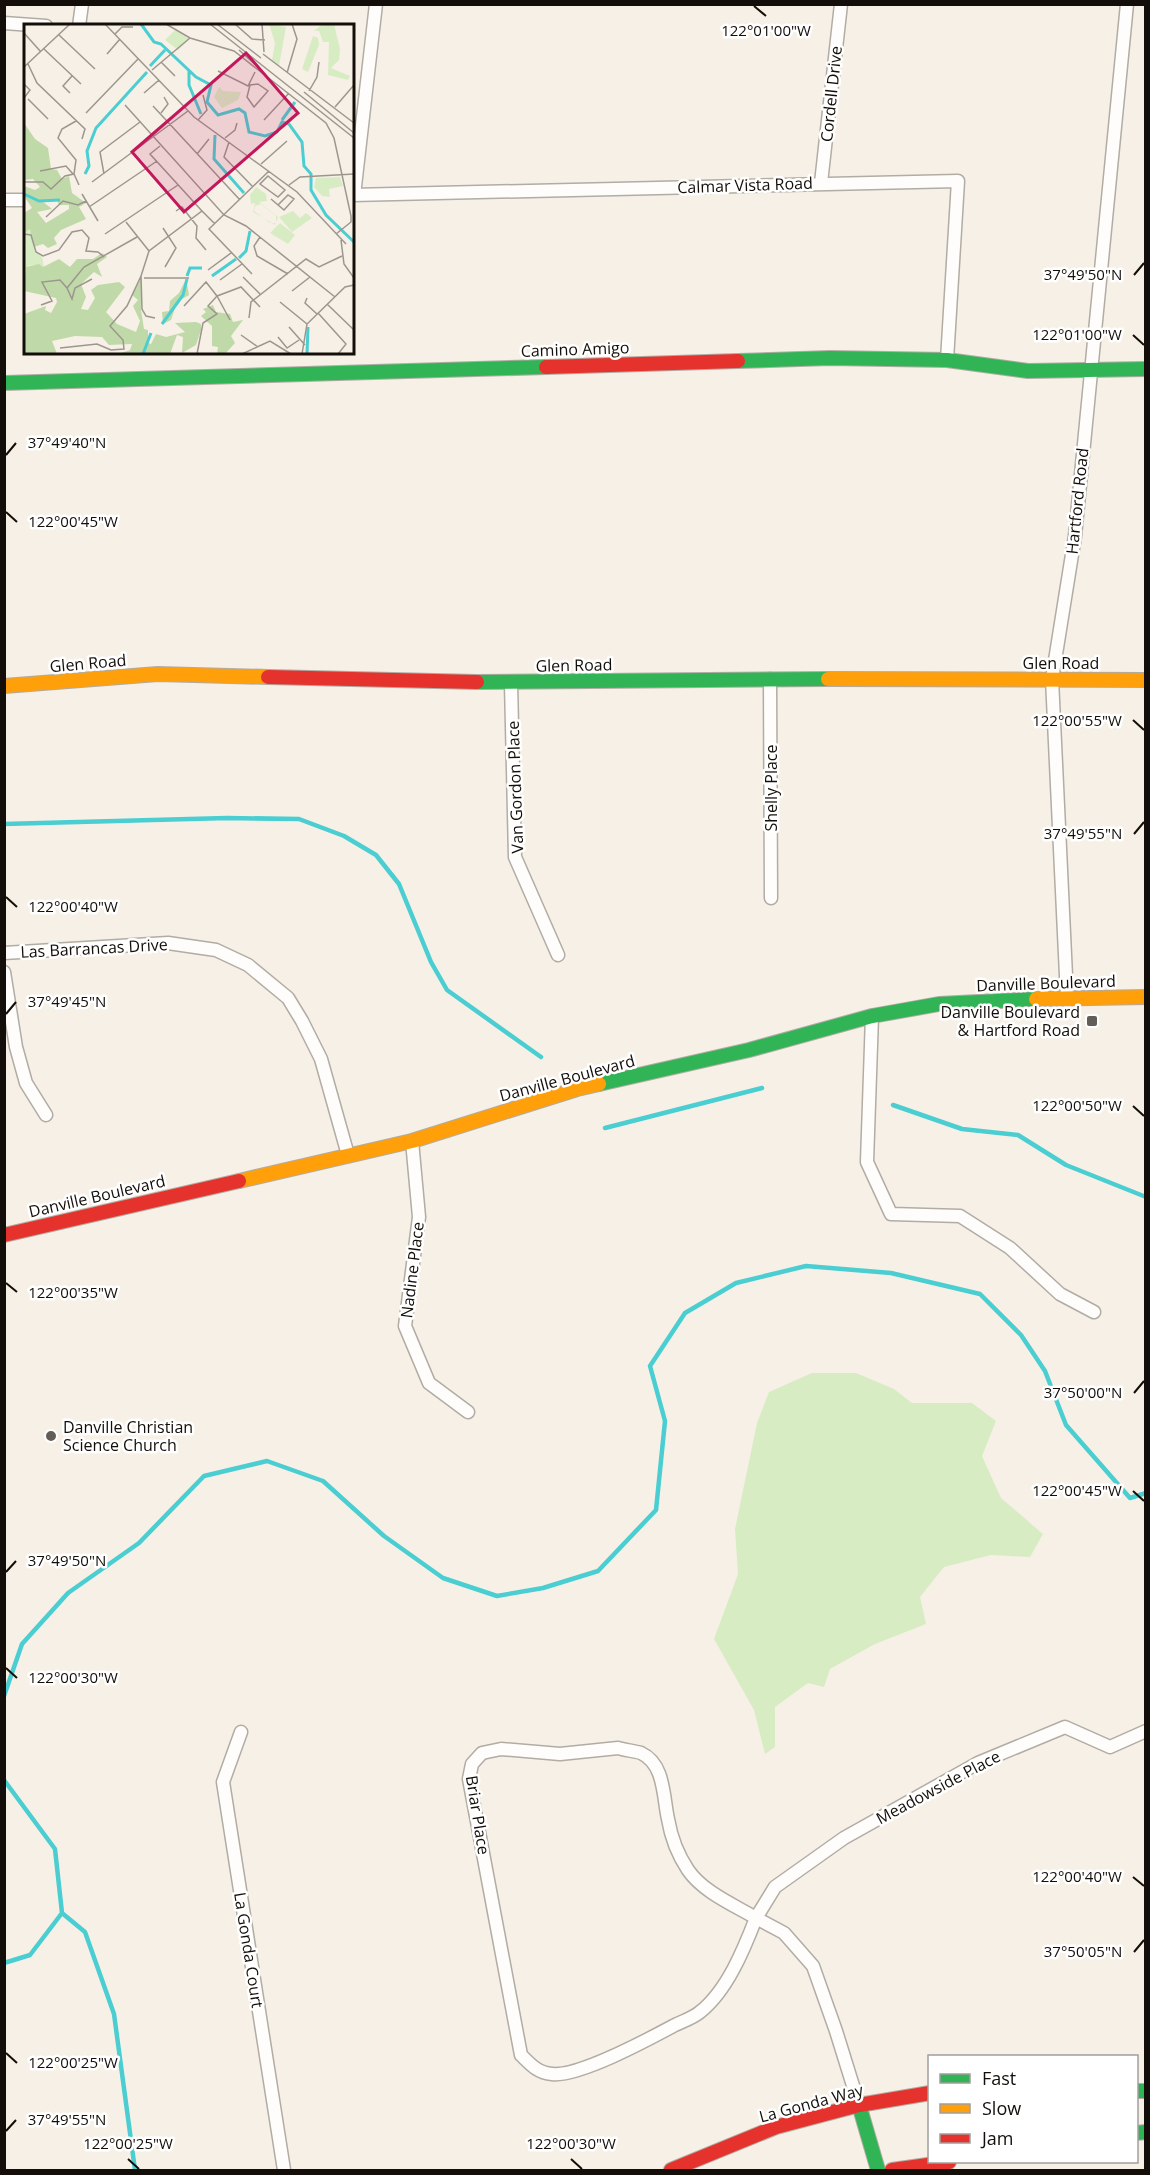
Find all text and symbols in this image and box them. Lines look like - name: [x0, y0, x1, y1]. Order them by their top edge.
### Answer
- text: 122°01'00"W: [721, 20, 811, 40]
- inset map: [24, 24, 354, 354]
- street label: Cordell Drive: [815, 45, 847, 143]
- street label: Calmar Vista Road: [677, 172, 813, 198]
- text: 37°49'50"N: [1044, 264, 1122, 284]
- text: 122°01'00"W: [1032, 324, 1122, 344]
- street label: Camino Amigo: [520, 336, 630, 362]
- text: 37°49'40"N: [28, 432, 106, 452]
- street label: Hartford Road: [1060, 447, 1094, 555]
- text: 122°00'45"W: [28, 511, 118, 531]
- street label: Glen Road: [49, 649, 127, 677]
- street label: Glen Road: [1023, 652, 1099, 674]
- street label: Glen Road: [535, 653, 613, 677]
- text: 122°00'55"W: [1032, 710, 1122, 730]
- street label: Van Gordon Place: [502, 720, 528, 854]
- street label: Shelly Place: [760, 744, 782, 832]
- text: 37°49'55"N: [1044, 823, 1122, 843]
- text: 122°00'40"W: [28, 896, 118, 916]
- street label: Las Barrancas Drive: [20, 933, 168, 963]
- street label: Danville Boulevard: [976, 970, 1116, 996]
- text: 37°49'45"N: [28, 991, 106, 1011]
- place label: Danville Boulevard & Hartford Road: [940, 1001, 1080, 1041]
- marker: Danville Boulevard & Hartford Road: [1085, 1014, 1099, 1028]
- street label: Danville Boulevard: [497, 1049, 637, 1107]
- text: 122°00'50"W: [1032, 1095, 1122, 1115]
- street label: Danville Boulevard: [27, 1170, 167, 1222]
- street label: Nadine Place: [395, 1221, 429, 1319]
- text: 122°00'35"W: [28, 1282, 118, 1302]
- text: 37°50'00"N: [1044, 1382, 1122, 1402]
- place label: Danville Christian Science Church: [63, 1416, 193, 1456]
- marker: Danville Christian Science Church: [44, 1429, 58, 1443]
- text: 122°00'45"W: [1032, 1480, 1122, 1500]
- text: 37°49'50"N: [28, 1550, 106, 1570]
- text: 122°00'30"W: [28, 1667, 118, 1687]
- street label: Meadowside Place: [872, 1745, 1004, 1829]
- street label: Briar Place: [461, 1774, 495, 1856]
- text: 122°00'40"W: [1032, 1866, 1122, 1886]
- street label: La Gonda Court: [229, 1890, 269, 2010]
- text: 37°50'05"N: [1044, 1941, 1122, 1961]
- text: 122°00'25"W: [28, 2052, 118, 2072]
- legend: [928, 2055, 1138, 2163]
- text: Fast: [982, 2066, 1016, 2090]
- street label: La Gonda Way: [756, 2078, 866, 2127]
- text: Slow: [982, 2096, 1021, 2120]
- text: 37°49'55"N: [28, 2109, 106, 2129]
- text: Jam: [980, 2126, 1014, 2150]
- text: 122°00'25"W: [83, 2133, 173, 2153]
- text: 122°00'30"W: [526, 2133, 616, 2153]

